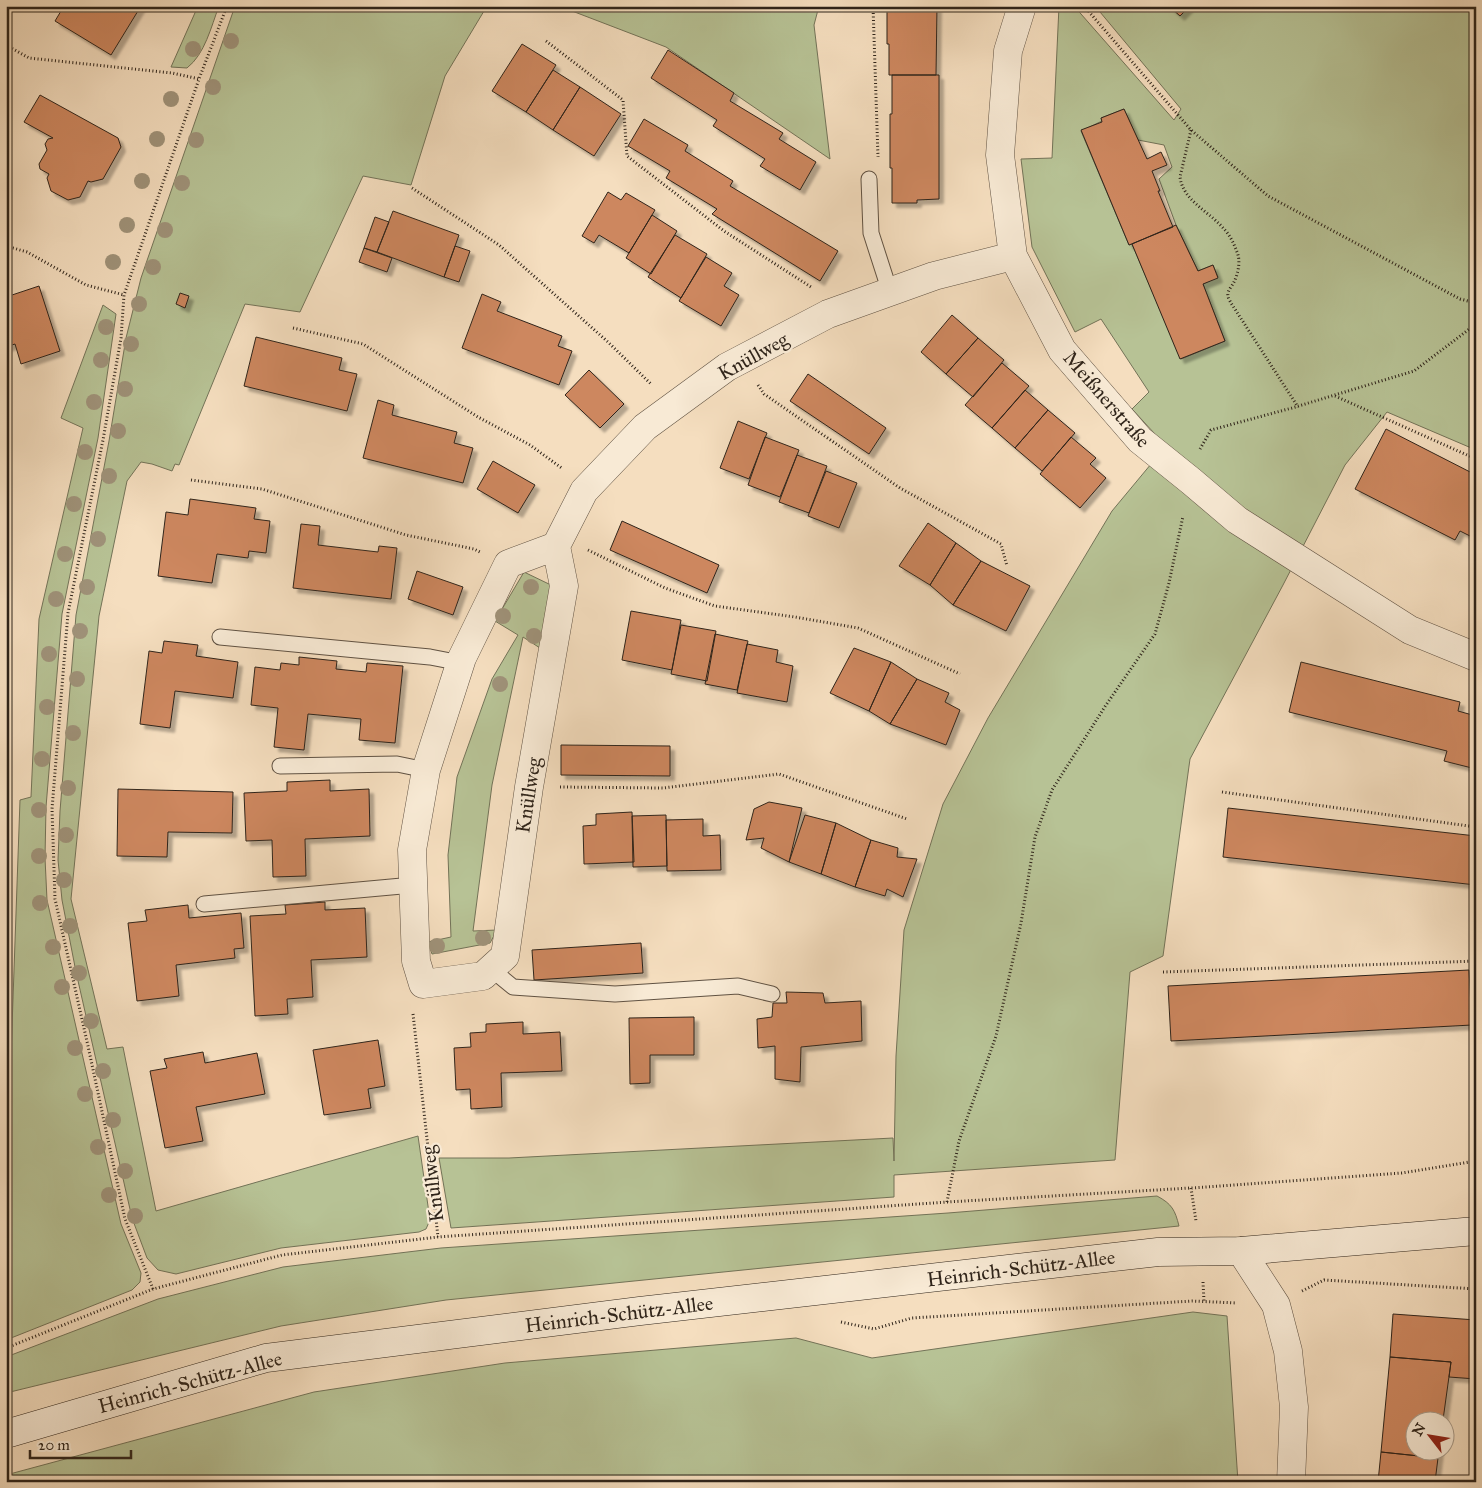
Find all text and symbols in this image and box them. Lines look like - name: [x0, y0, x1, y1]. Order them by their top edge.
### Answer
- street label: Knüllweg: [714, 327, 793, 386]
- street label: Meißnerstraße: [1059, 346, 1155, 452]
- street label: Knüllweg: [510, 755, 547, 835]
- street label: Knüllweg: [415, 1144, 450, 1224]
- street label: Heinrich-Schütz-Allee: [926, 1245, 1116, 1291]
- street label: Heinrich-Schütz-Allee: [524, 1291, 714, 1337]
- street label: Heinrich-Schütz-Allee: [95, 1346, 285, 1418]
- north arrow: [1404, 1410, 1454, 1460]
- text: N: [1409, 1420, 1430, 1439]
- scale bar: [30, 1428, 131, 1460]
- text: 20 m: [38, 1436, 70, 1454]

